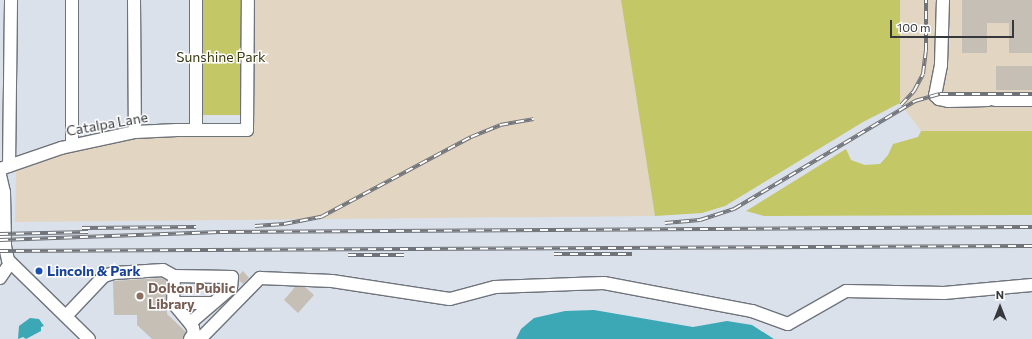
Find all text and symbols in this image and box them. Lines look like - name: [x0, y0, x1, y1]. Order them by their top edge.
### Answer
- scale bar: [892, 12, 1016, 38]
- text: 100 m: [897, 20, 931, 34]
- park label: Sunshine Park: [176, 49, 266, 65]
- street label: Catalpa Lane: [65, 109, 149, 139]
- place label: Lincoln & Park: [47, 263, 141, 279]
- marker: Lincoln & Park: [34, 266, 44, 276]
- place label: Dolton Public Library: [148, 280, 235, 312]
- north arrow: [980, 287, 1020, 327]
- text: N: [996, 288, 1004, 301]
- marker: Dolton Public Library: [135, 291, 145, 301]

